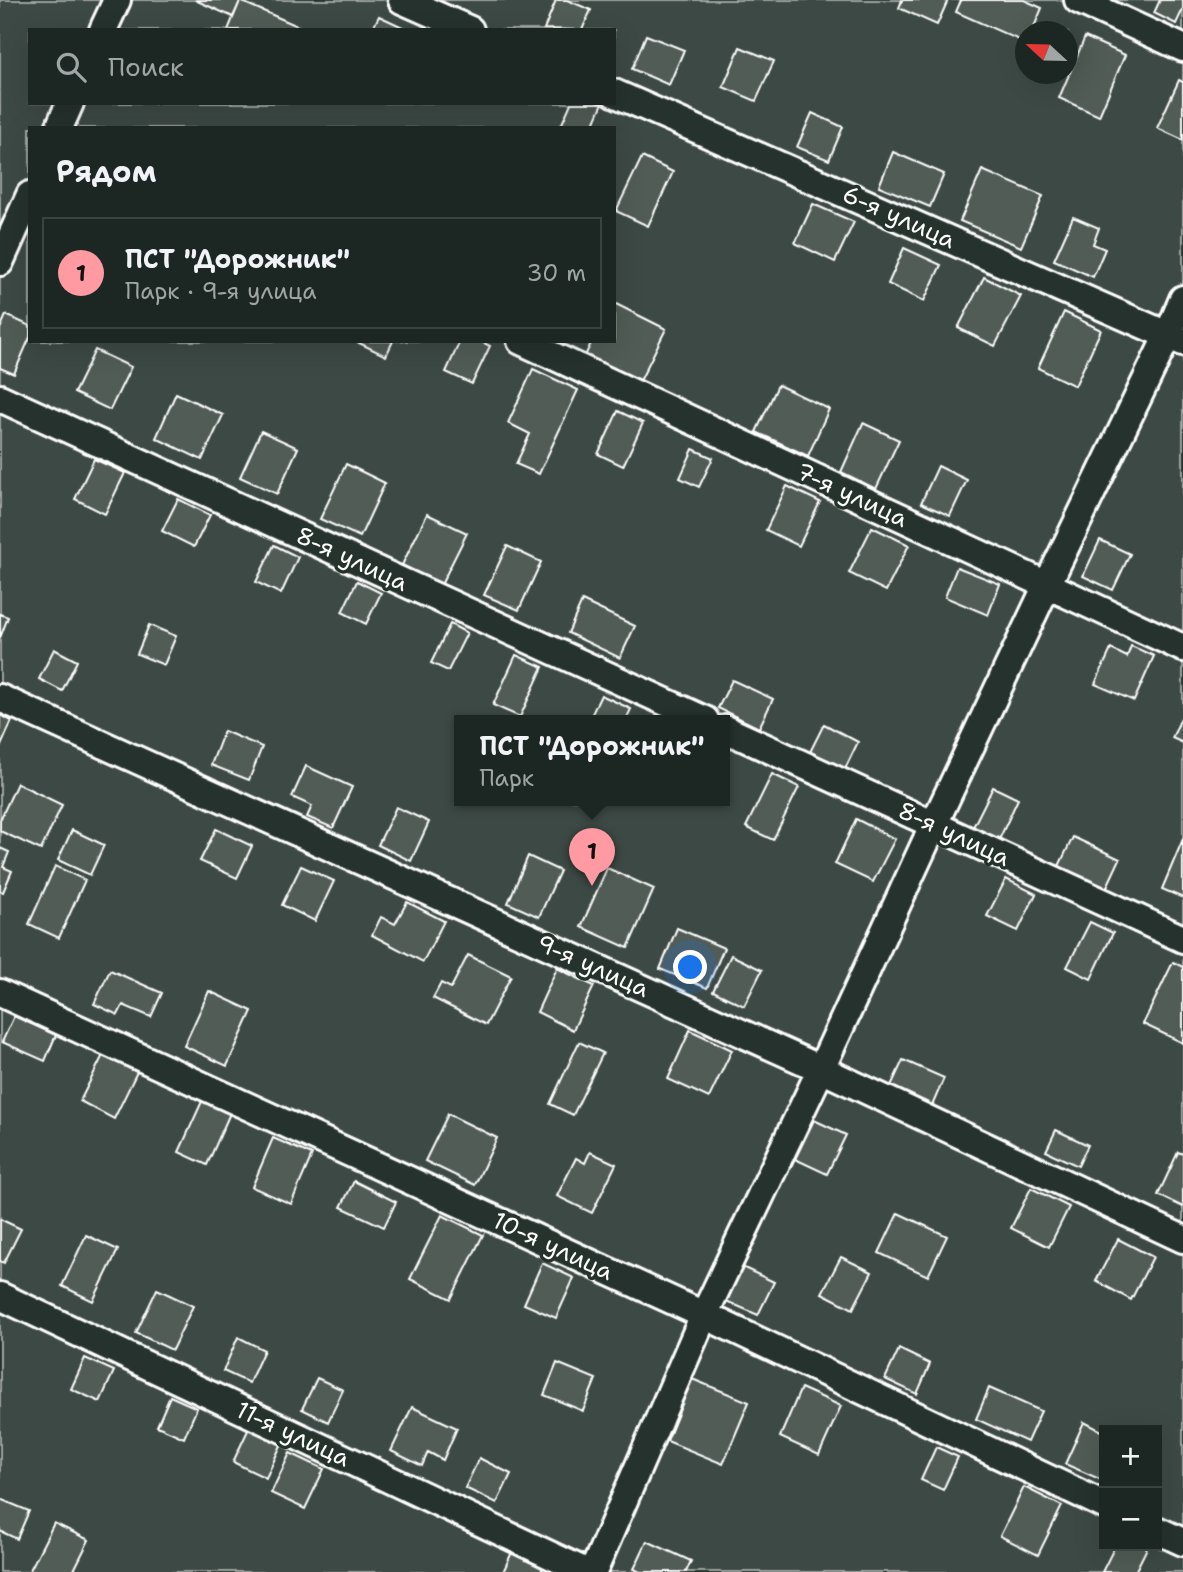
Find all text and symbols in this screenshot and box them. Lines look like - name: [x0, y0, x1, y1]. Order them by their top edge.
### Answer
- north arrow: [1015, 21, 1078, 84]
- search box: [28, 28, 616, 105]
- icon: search: [52, 48, 90, 86]
- text: Поиск: [108, 49, 184, 84]
- text: Рядом: [56, 151, 156, 192]
- street label: 6-я улица: [838, 178, 960, 256]
- text: ПСТ "Дорожник": [125, 241, 350, 276]
- text: 1: [76, 258, 86, 288]
- text: 30 m: [527, 258, 586, 288]
- text: Парк · 9-я улица: [125, 276, 317, 306]
- street label: 7-я улица: [791, 455, 913, 535]
- street label: 8-я улица: [291, 519, 413, 599]
- popup: [454, 715, 730, 806]
- text: ПСТ "Дорожник": [479, 728, 705, 763]
- text: Парк: [479, 763, 534, 793]
- street label: 8-я улица: [893, 794, 1015, 874]
- pin: 1: [569, 828, 615, 886]
- street label: 9-я улица: [532, 927, 654, 1005]
- your location: [673, 950, 707, 984]
- street label: 10-я улица: [488, 1204, 618, 1288]
- street label: 11-я улица: [231, 1394, 355, 1474]
- map controls: [1099, 1425, 1162, 1551]
- button: +: [1099, 1425, 1162, 1488]
- button: −: [1099, 1488, 1162, 1551]

